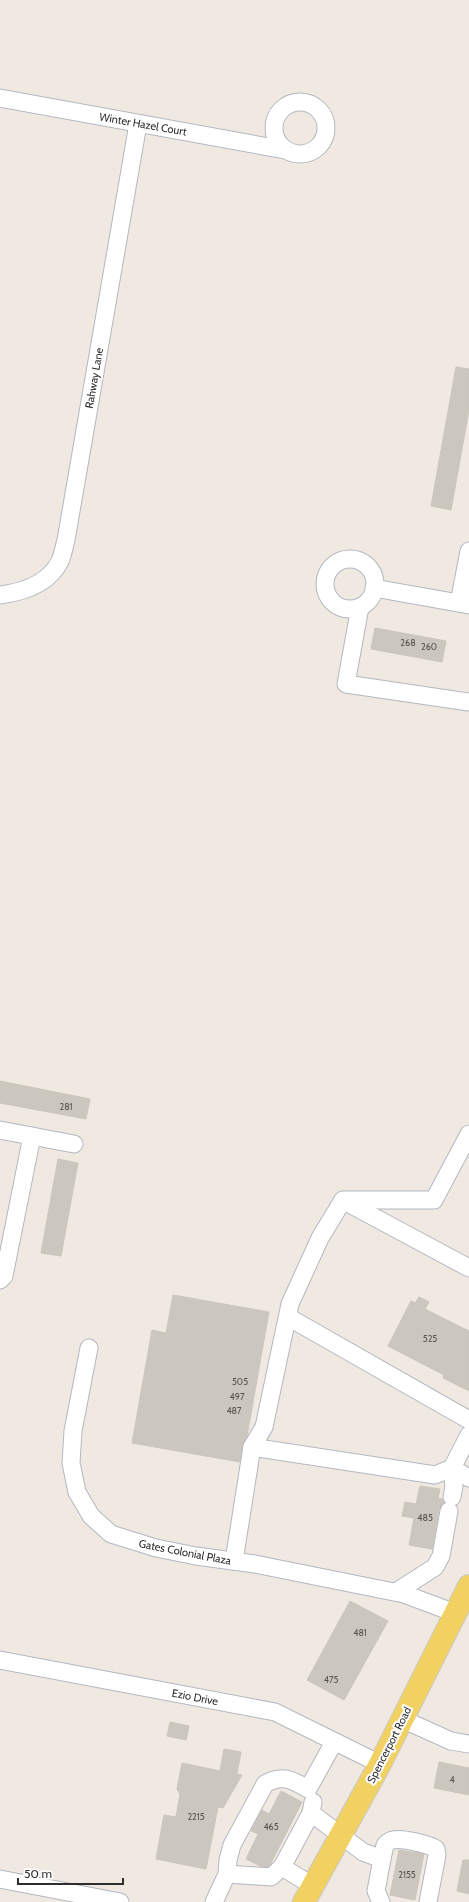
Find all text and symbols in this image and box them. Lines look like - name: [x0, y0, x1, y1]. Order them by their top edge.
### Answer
- street label: Winter Hazel Court: [98, 109, 188, 139]
- street label: Rahway Lane: [82, 346, 106, 409]
- house number: 268: [400, 637, 416, 648]
- house number: 260: [421, 641, 437, 652]
- house number: 281: [59, 1101, 73, 1112]
- house number: 525: [423, 1333, 437, 1344]
- house number: 505: [232, 1376, 248, 1387]
- house number: 497: [230, 1391, 245, 1402]
- house number: 487: [226, 1405, 242, 1416]
- house number: 485: [417, 1512, 433, 1523]
- street label: Gates Colonial Plaza: [138, 1536, 233, 1568]
- house number: 481: [353, 1627, 367, 1638]
- house number: 475: [324, 1674, 338, 1685]
- street label: Ezio Drive: [171, 1686, 220, 1708]
- street label: Spencerport Road: [364, 1704, 414, 1786]
- house number: 4: [449, 1774, 455, 1785]
- house number: 2215: [187, 1811, 205, 1822]
- house number: 465: [263, 1821, 279, 1832]
- scale bar: [18, 1860, 123, 1886]
- text: 50 m: [24, 1866, 52, 1881]
- house number: 2155: [398, 1869, 416, 1880]

